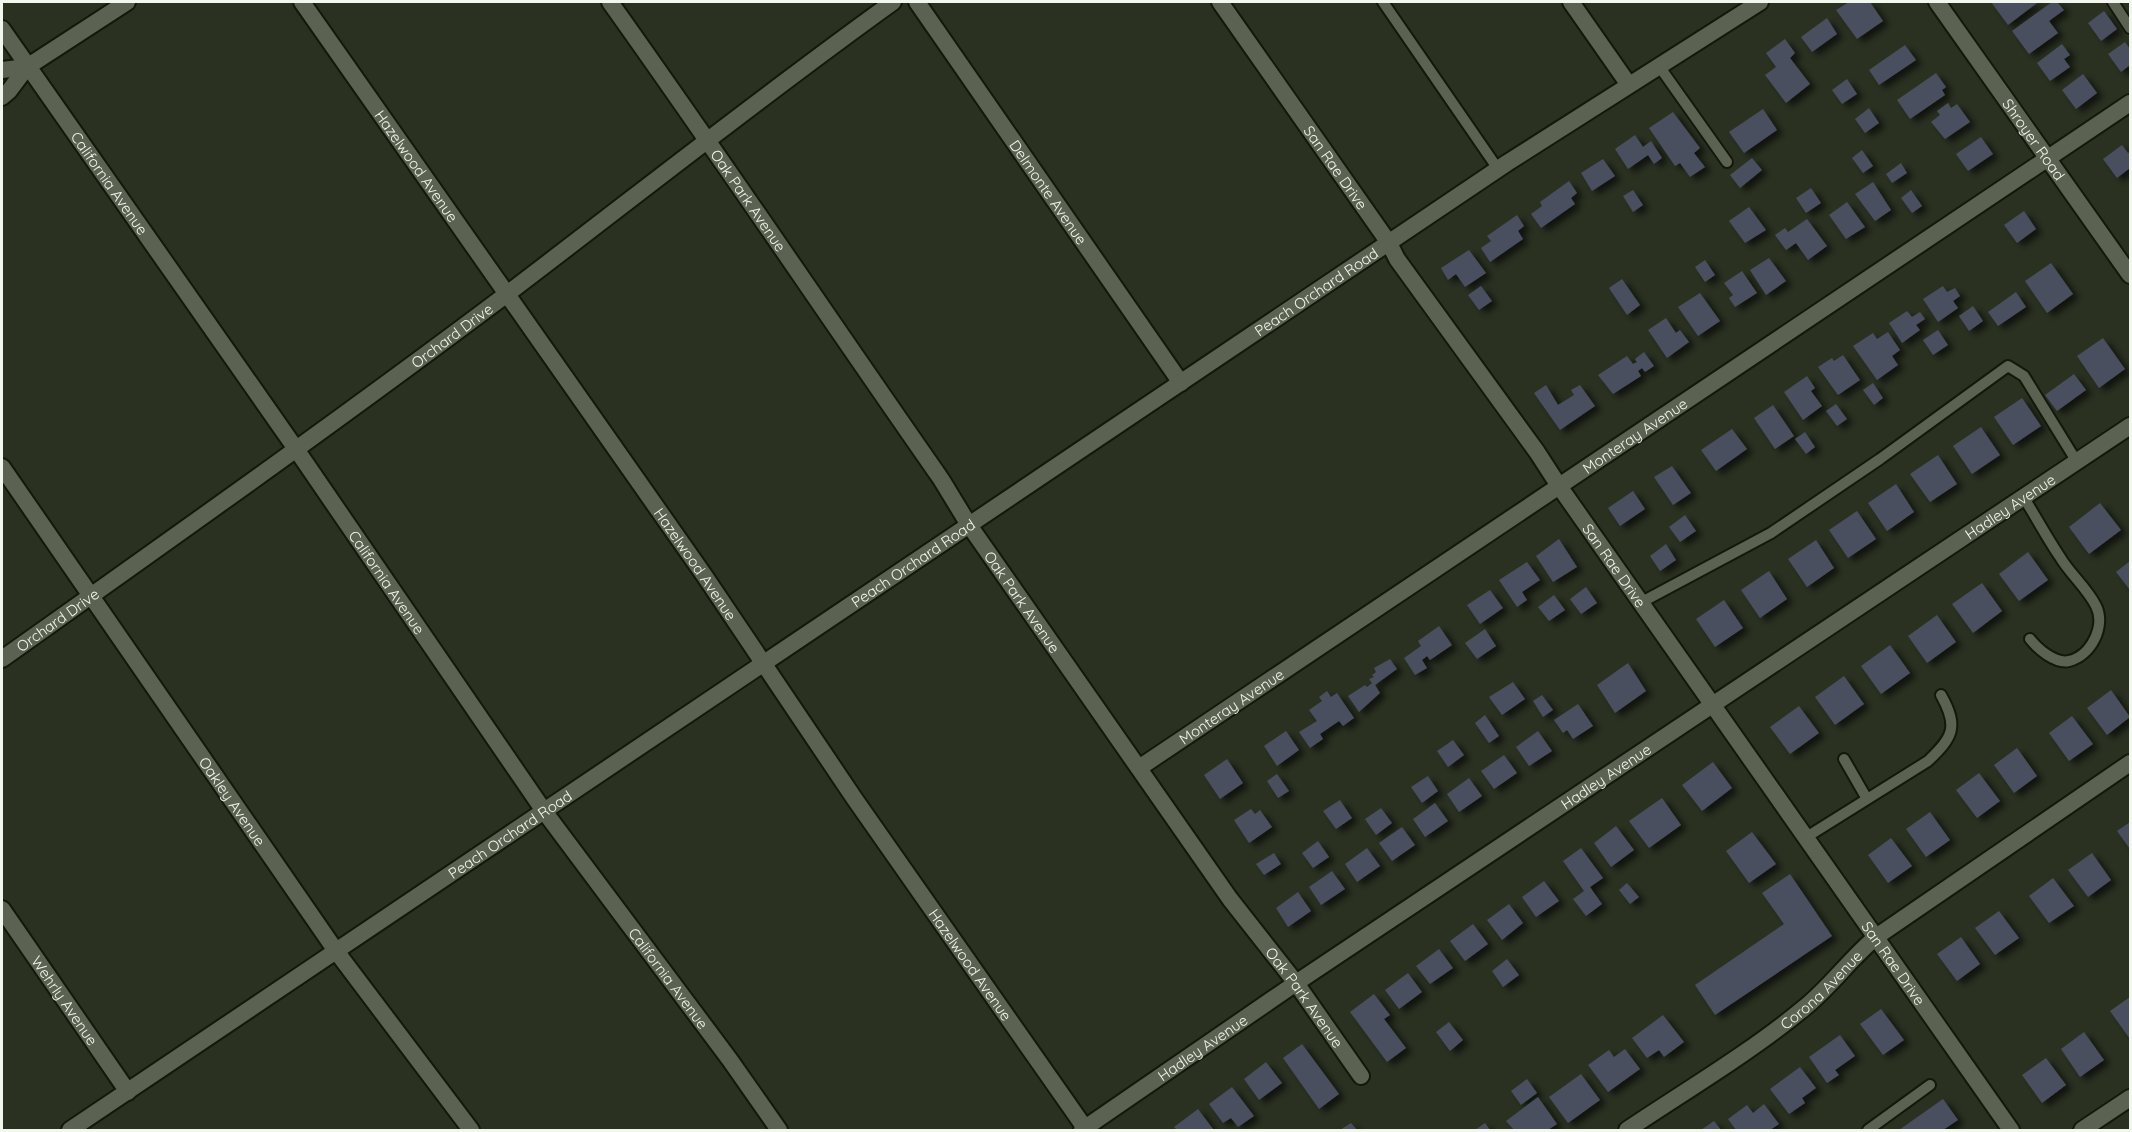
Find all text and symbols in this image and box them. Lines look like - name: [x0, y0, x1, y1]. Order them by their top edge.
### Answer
- street label: Shroyer Road: [1999, 95, 2069, 184]
- street label: Hazelwood Avenue: [371, 106, 463, 225]
- street label: San Rae Drive: [1300, 122, 1372, 213]
- street label: California Avenue: [67, 128, 152, 238]
- street label: Delmonte Avenue: [1006, 136, 1091, 248]
- street label: Oak Park Avenue: [707, 146, 791, 255]
- street label: Peach Orchard Road: [1251, 243, 1382, 340]
- street label: Orchard Drive: [407, 299, 496, 372]
- street label: Monteray Avenue: [1579, 393, 1691, 477]
- street label: Hadley Avenue: [1961, 469, 2059, 543]
- street label: Hazelwood Avenue: [650, 504, 741, 624]
- street label: Peach Orchard Road: [847, 514, 978, 611]
- street label: San Rae Drive: [1579, 520, 1651, 611]
- street label: California Avenue: [345, 527, 429, 638]
- street label: Oak Park Avenue: [980, 547, 1065, 656]
- street label: Orchard Drive: [12, 584, 102, 656]
- street label: Monteray Avenue: [1175, 664, 1287, 748]
- street label: Hadley Avenue: [1557, 739, 1654, 813]
- street label: Oakley Avenue: [195, 753, 270, 849]
- street label: Peach Orchard Road: [444, 786, 575, 882]
- street label: Hazelwood Avenue: [925, 905, 1016, 1024]
- street label: San Rae Drive: [1858, 917, 1930, 1009]
- street label: California Avenue: [625, 924, 713, 1032]
- street label: Oak Park Avenue: [1262, 943, 1348, 1051]
- street label: Corona Avenue: [1776, 946, 1866, 1033]
- street label: Wehrly Avenue: [28, 952, 102, 1049]
- street label: Hadley Avenue: [1154, 1010, 1251, 1085]

